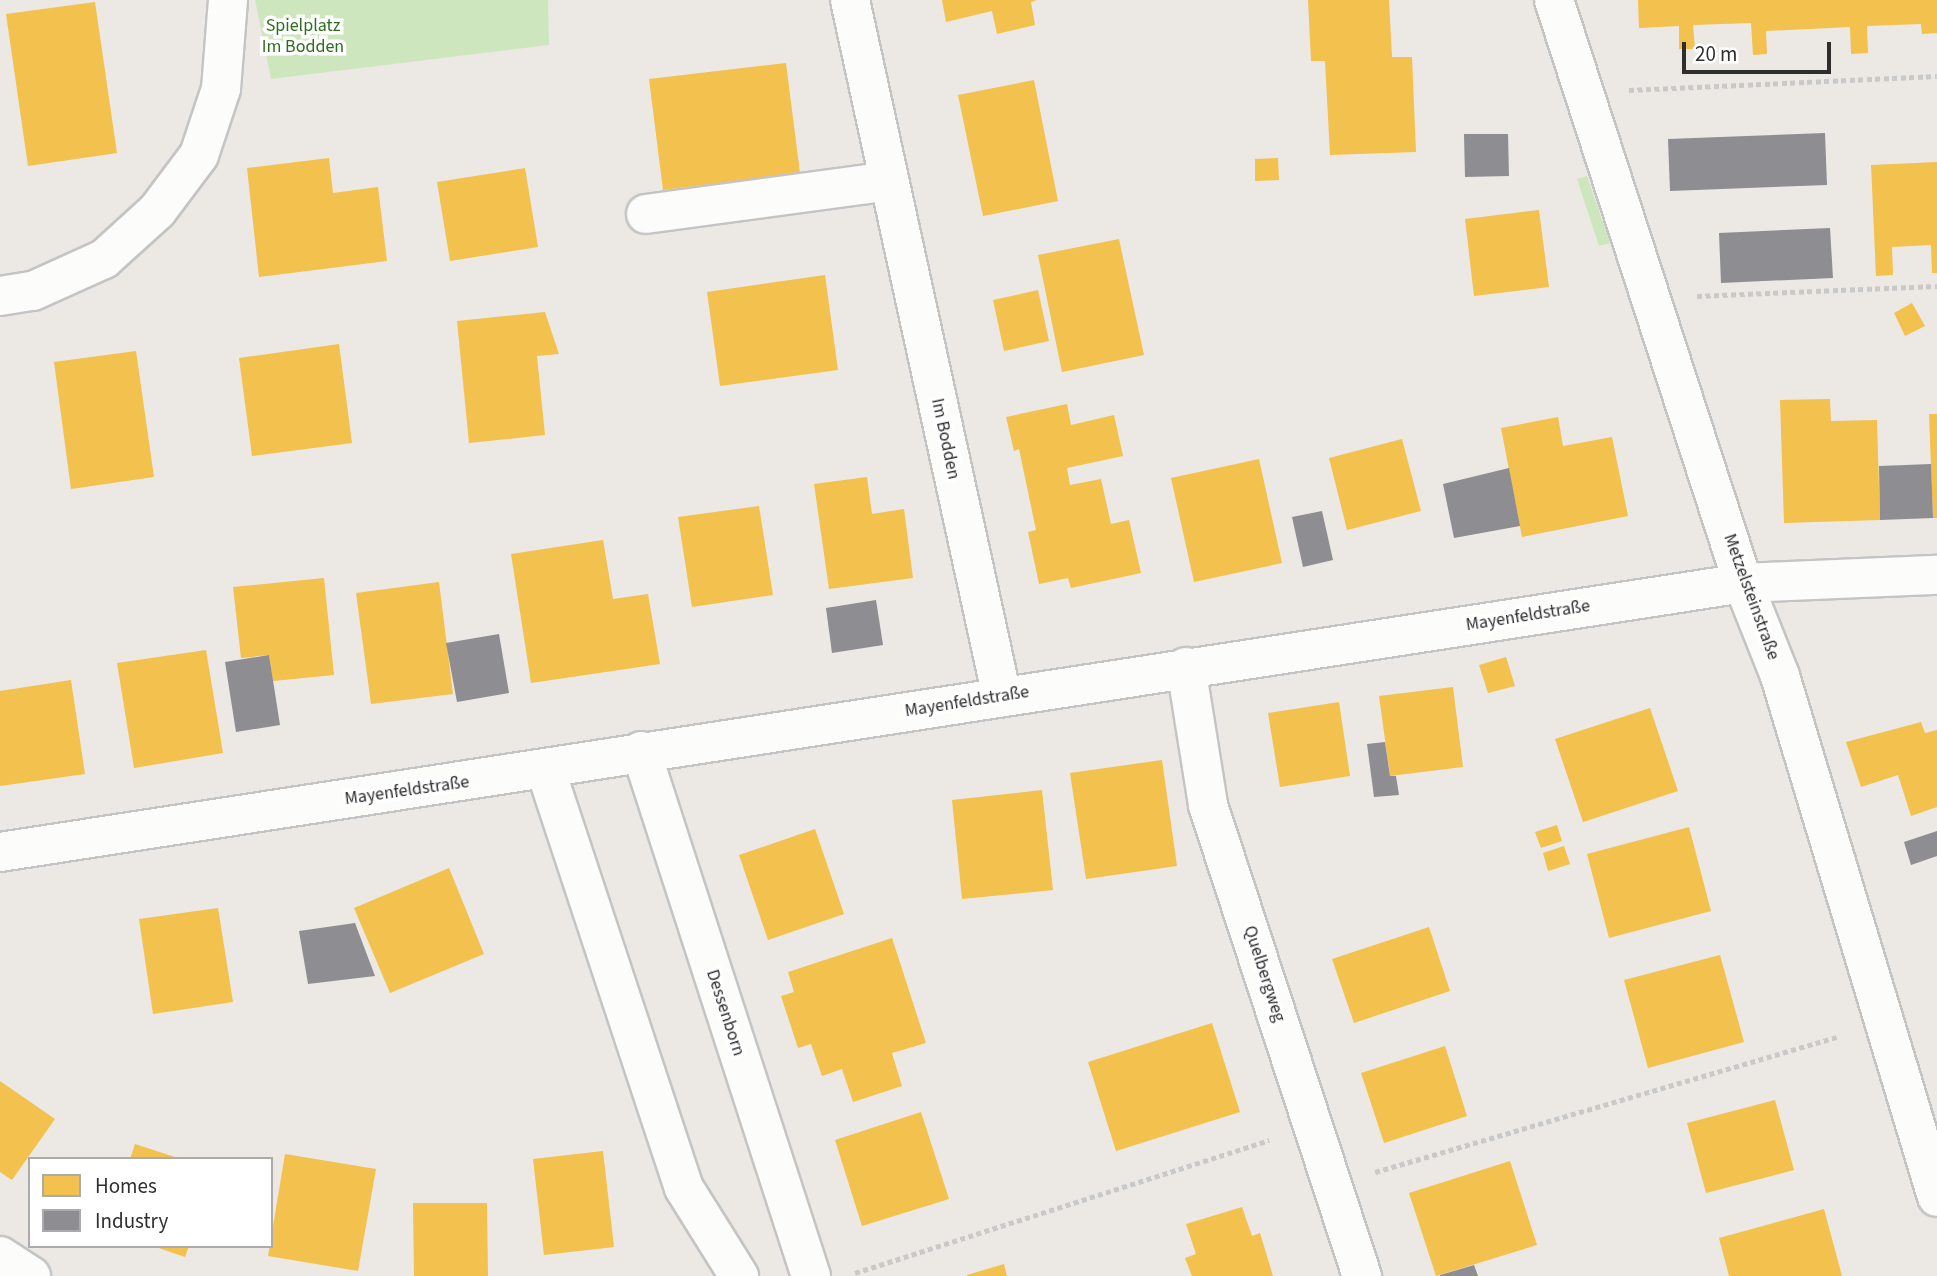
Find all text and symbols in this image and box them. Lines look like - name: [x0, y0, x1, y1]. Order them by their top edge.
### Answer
- park label: Spielplatz Im Bodden: [262, 16, 344, 58]
- scale bar: [1685, 28, 1834, 72]
- text: 20 m: [1695, 39, 1737, 69]
- street label: Im Bodden: [926, 396, 964, 482]
- street label: Metzelsteinstraße: [1718, 531, 1784, 663]
- street label: Mayenfeldstraße: [1464, 596, 1592, 636]
- street label: Mayenfeldstraße: [903, 682, 1031, 722]
- street label: Mayenfeldstraße: [343, 772, 471, 810]
- street label: Quelbergweg: [1238, 923, 1290, 1025]
- street label: Dessenborn: [701, 967, 749, 1059]
- legend: [28, 1157, 273, 1248]
- text: Homes: [95, 1171, 157, 1201]
- text: Industry: [95, 1206, 168, 1236]

